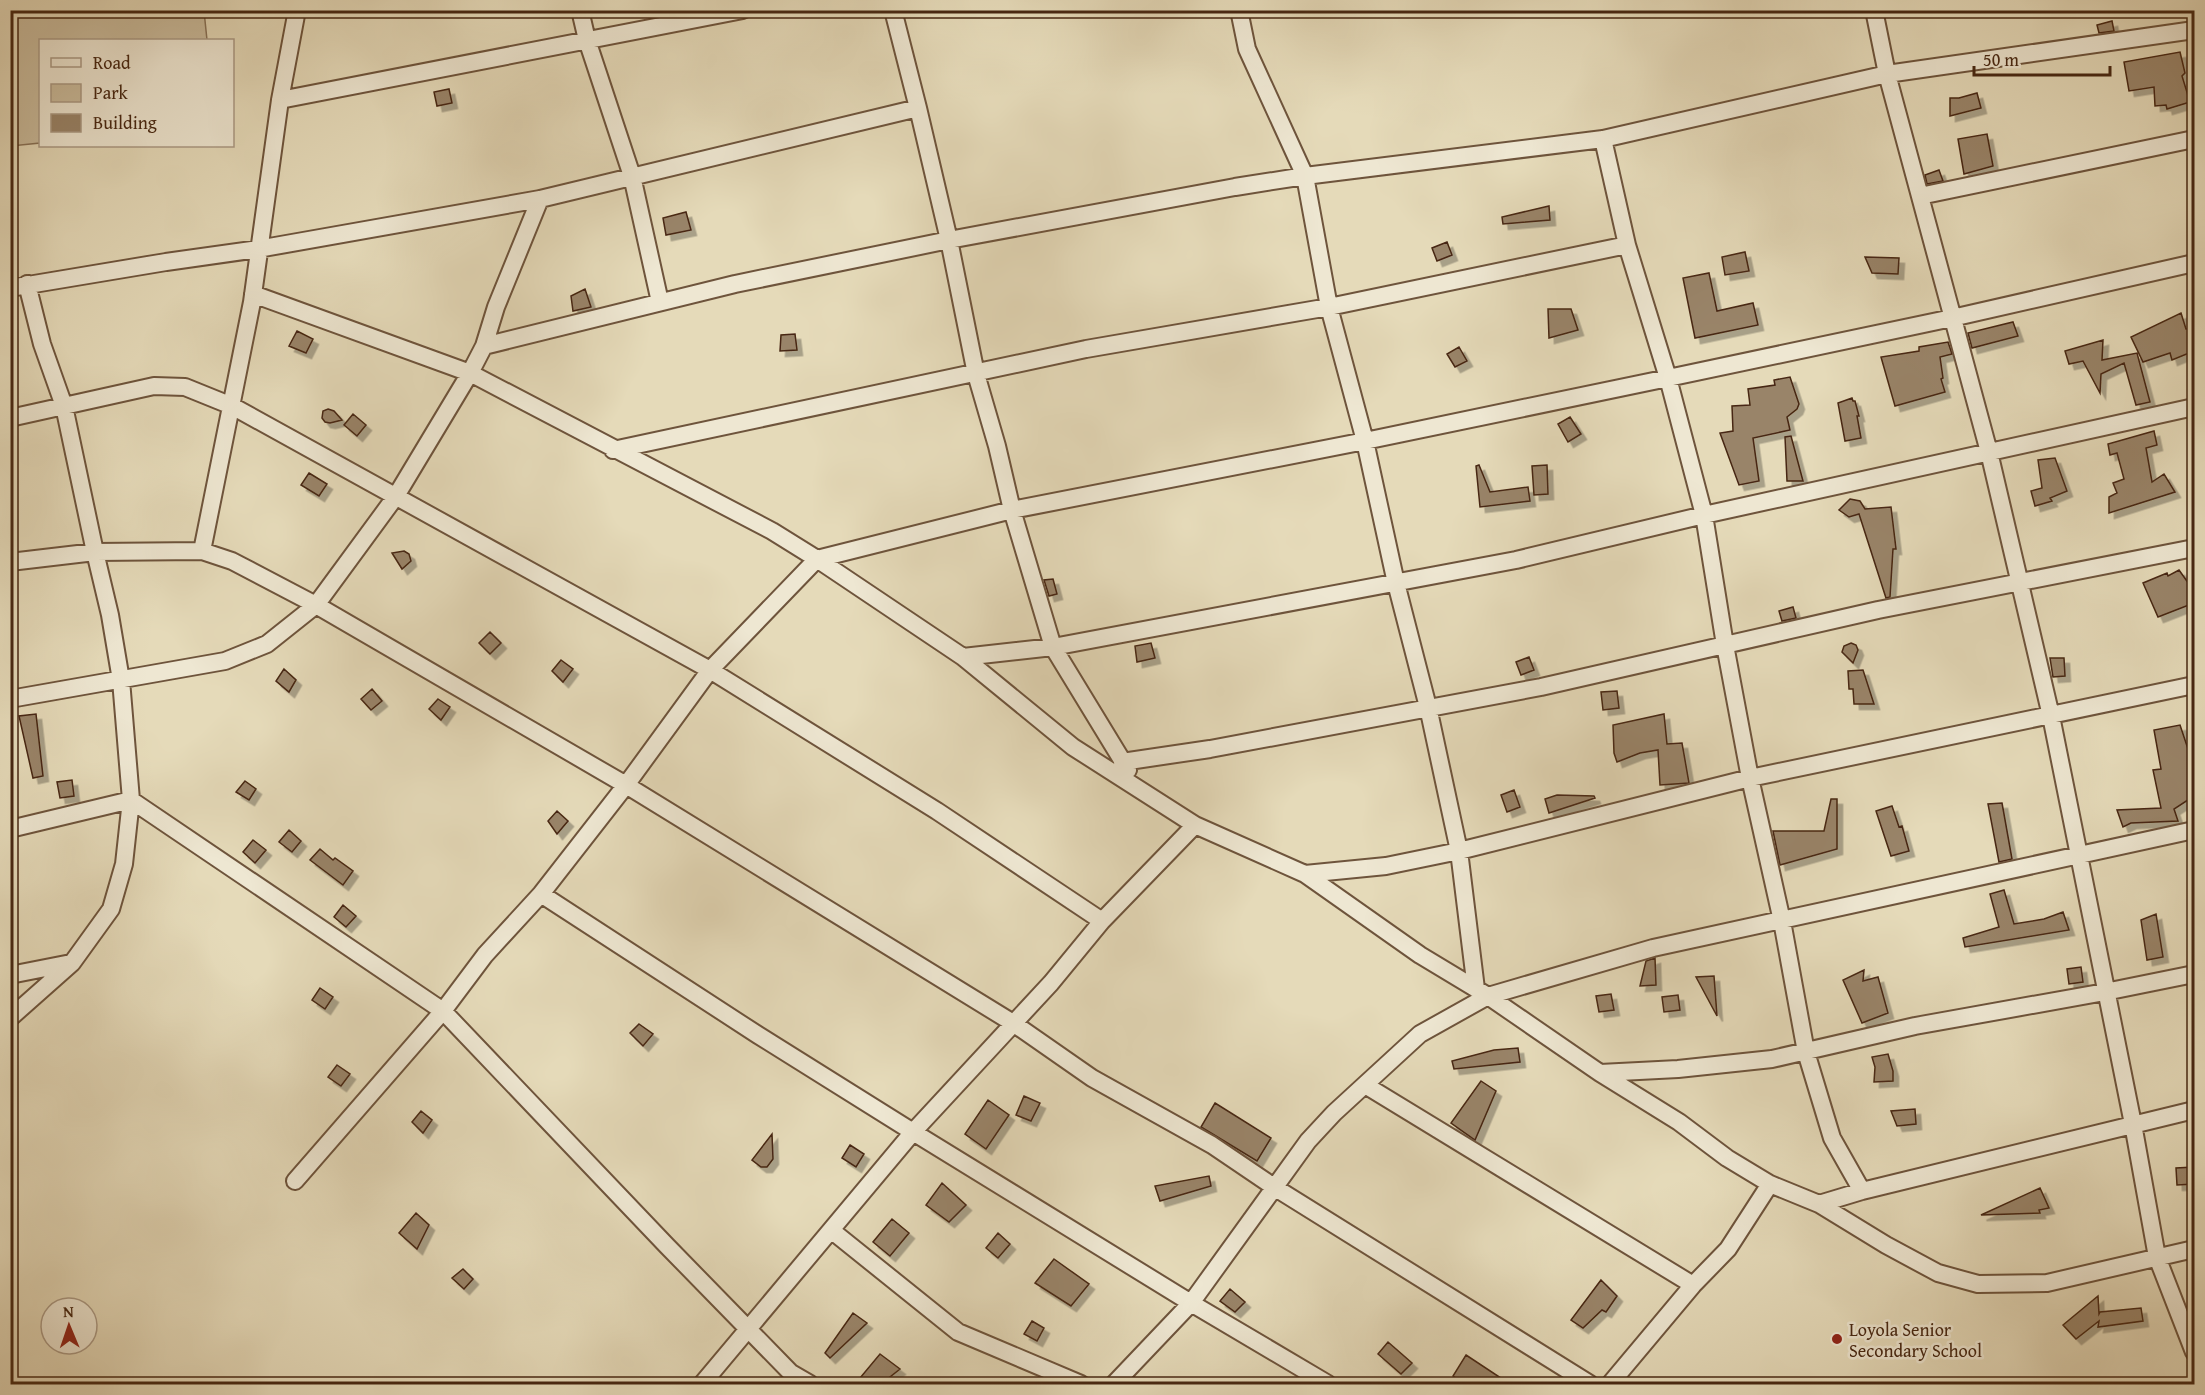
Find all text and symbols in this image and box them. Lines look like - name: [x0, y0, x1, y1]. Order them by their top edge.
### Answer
- legend: [39, 39, 234, 147]
- scale bar: [1974, 39, 2110, 77]
- text: 50 m: [1983, 46, 2019, 73]
- text: Road: [93, 49, 131, 76]
- text: Park: [93, 79, 129, 106]
- text: Building: [93, 109, 157, 136]
- north arrow: [39, 1296, 99, 1356]
- text: N: [63, 1299, 75, 1323]
- place label: Loyola Senior Secondary School: [1849, 1316, 1982, 1364]
- marker: Loyola Senior Secondary School: [1830, 1332, 1844, 1346]

